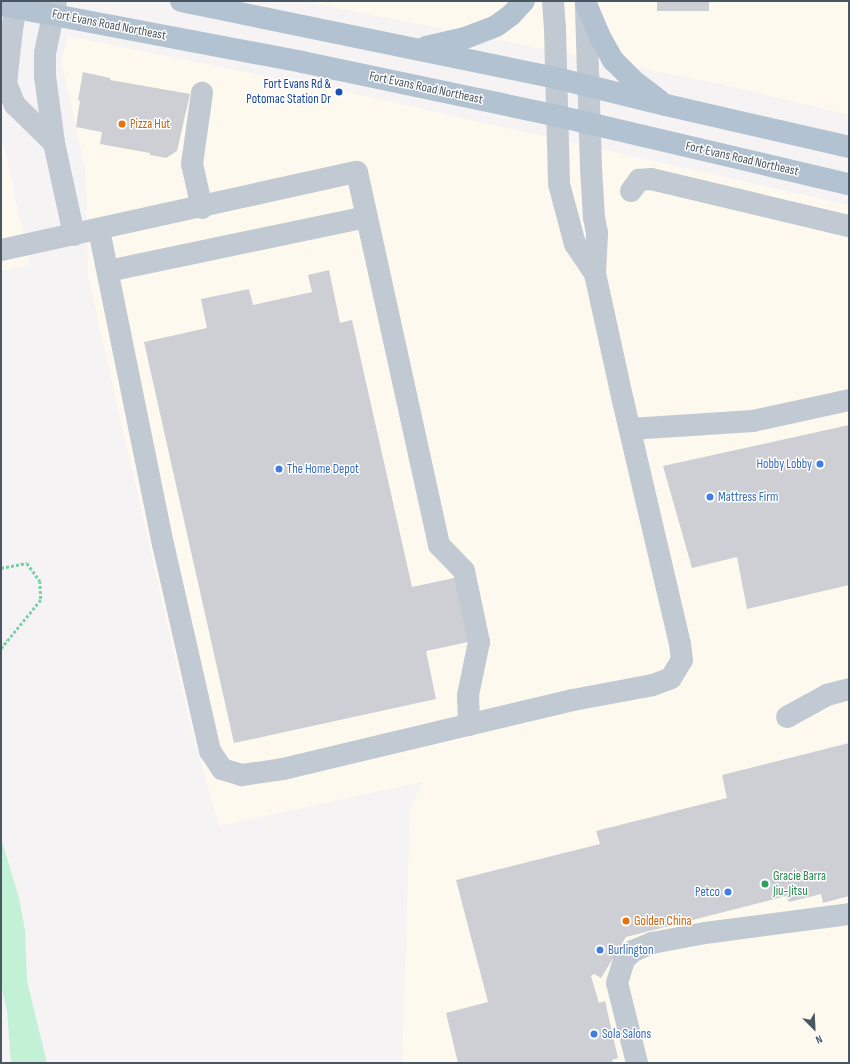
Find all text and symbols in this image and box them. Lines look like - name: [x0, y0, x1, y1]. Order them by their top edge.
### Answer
- street label: Fort Evans Road Northeast: [51, 6, 167, 44]
- street label: Fort Evans Road Northeast: [368, 68, 484, 108]
- place label: Fort Evans Rd & Potomac Station Dr: [246, 77, 331, 108]
- marker: Fort Evans Rd & Potomac Station Dr: [334, 87, 344, 97]
- place label: Pizza Hut: [130, 116, 170, 132]
- marker: Pizza Hut: [117, 119, 127, 129]
- street label: Fort Evans Road Northeast: [684, 138, 800, 180]
- place label: Hobby Lobby: [756, 456, 812, 472]
- marker: Hobby Lobby: [815, 459, 825, 469]
- place label: The Home Depot: [287, 461, 359, 477]
- marker: The Home Depot: [274, 464, 284, 474]
- place label: Mattress Firm: [718, 489, 778, 505]
- marker: Mattress Firm: [705, 492, 715, 502]
- place label: Gracie Barra Jiu-Jitsu: [773, 869, 826, 900]
- marker: Gracie Barra Jiu-Jitsu: [760, 879, 770, 889]
- place label: Petco: [695, 884, 720, 900]
- marker: Petco: [723, 887, 733, 897]
- place label: Golden China: [634, 913, 691, 929]
- marker: Golden China: [621, 916, 631, 926]
- place label: Burlington: [608, 942, 654, 958]
- marker: Burlington: [595, 945, 605, 955]
- north arrow: [794, 1008, 834, 1048]
- place label: Sola Salons: [602, 1026, 651, 1042]
- marker: Sola Salons: [589, 1029, 599, 1039]
- text: N: [814, 1032, 824, 1047]

